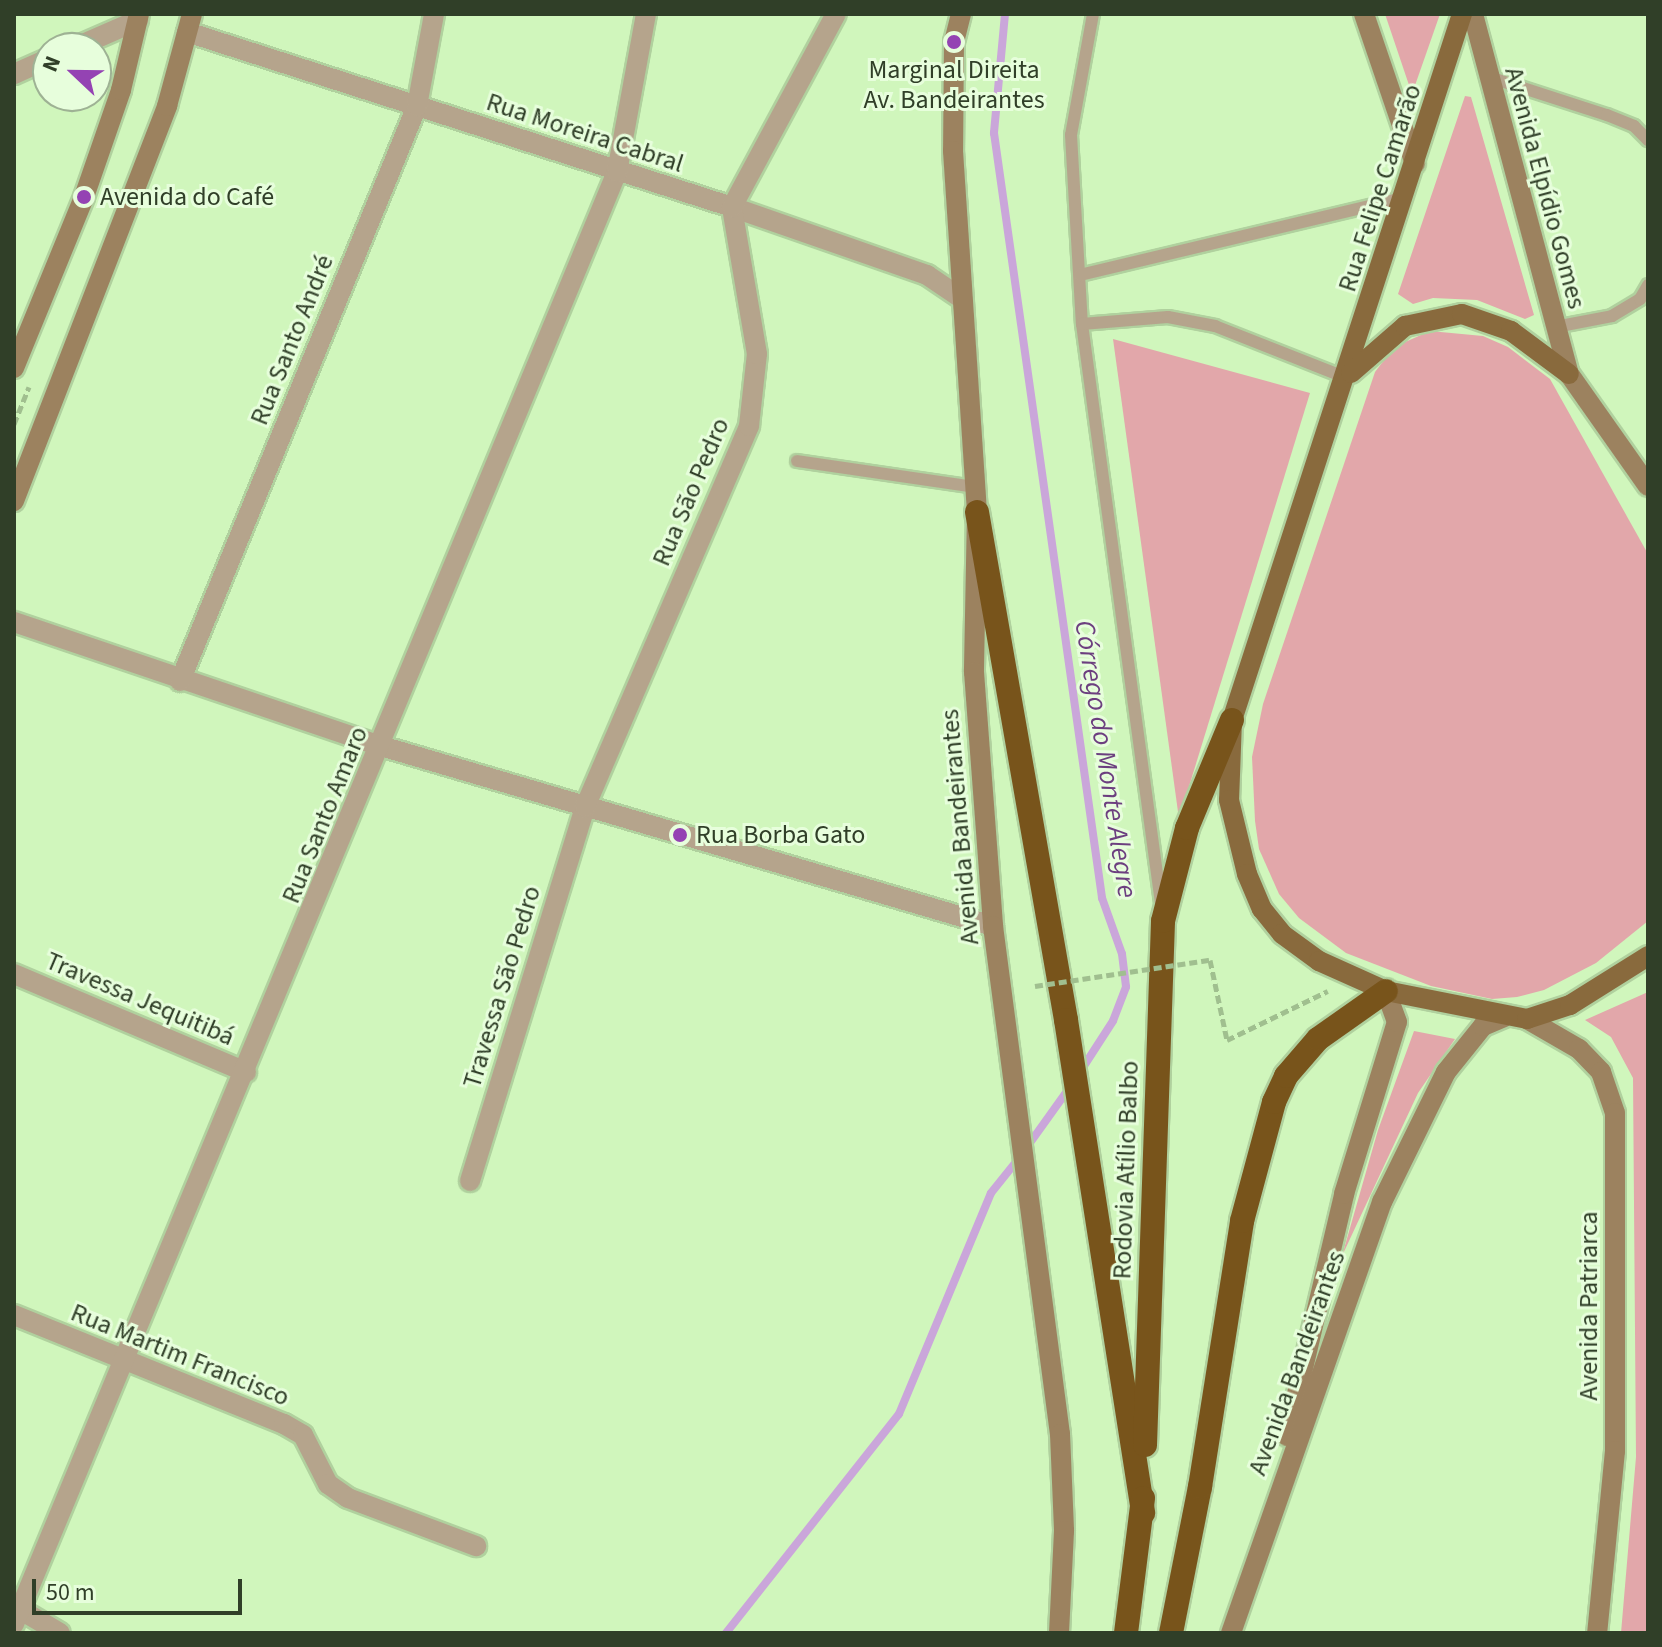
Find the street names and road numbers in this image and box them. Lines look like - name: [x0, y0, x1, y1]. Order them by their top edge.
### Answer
- street label: Avenida Elpídio Gomes: [1498, 64, 1592, 312]
- street label: Rua Felipe Camarão: [1332, 80, 1428, 296]
- street label: Rua Moreira Cabral: [482, 86, 688, 180]
- street label: Rua Santo André: [244, 250, 340, 430]
- street label: Rua São Pedro: [646, 413, 736, 571]
- street label: Avenida Bandeirantes: [934, 708, 986, 946]
- street label: Rua Santo Amaro: [275, 722, 375, 908]
- street label: Travessa São Pedro: [456, 882, 548, 1092]
- street label: Travessa Jequitibá: [41, 945, 239, 1053]
- street label: Rodovia Atílio Balbo: [1107, 1060, 1145, 1280]
- street label: Avenida Patriarca: [1573, 1211, 1605, 1401]
- street label: Avenida Bandeirantes: [1242, 1247, 1352, 1479]
- street label: Rua Martim Francisco: [66, 1297, 294, 1413]

